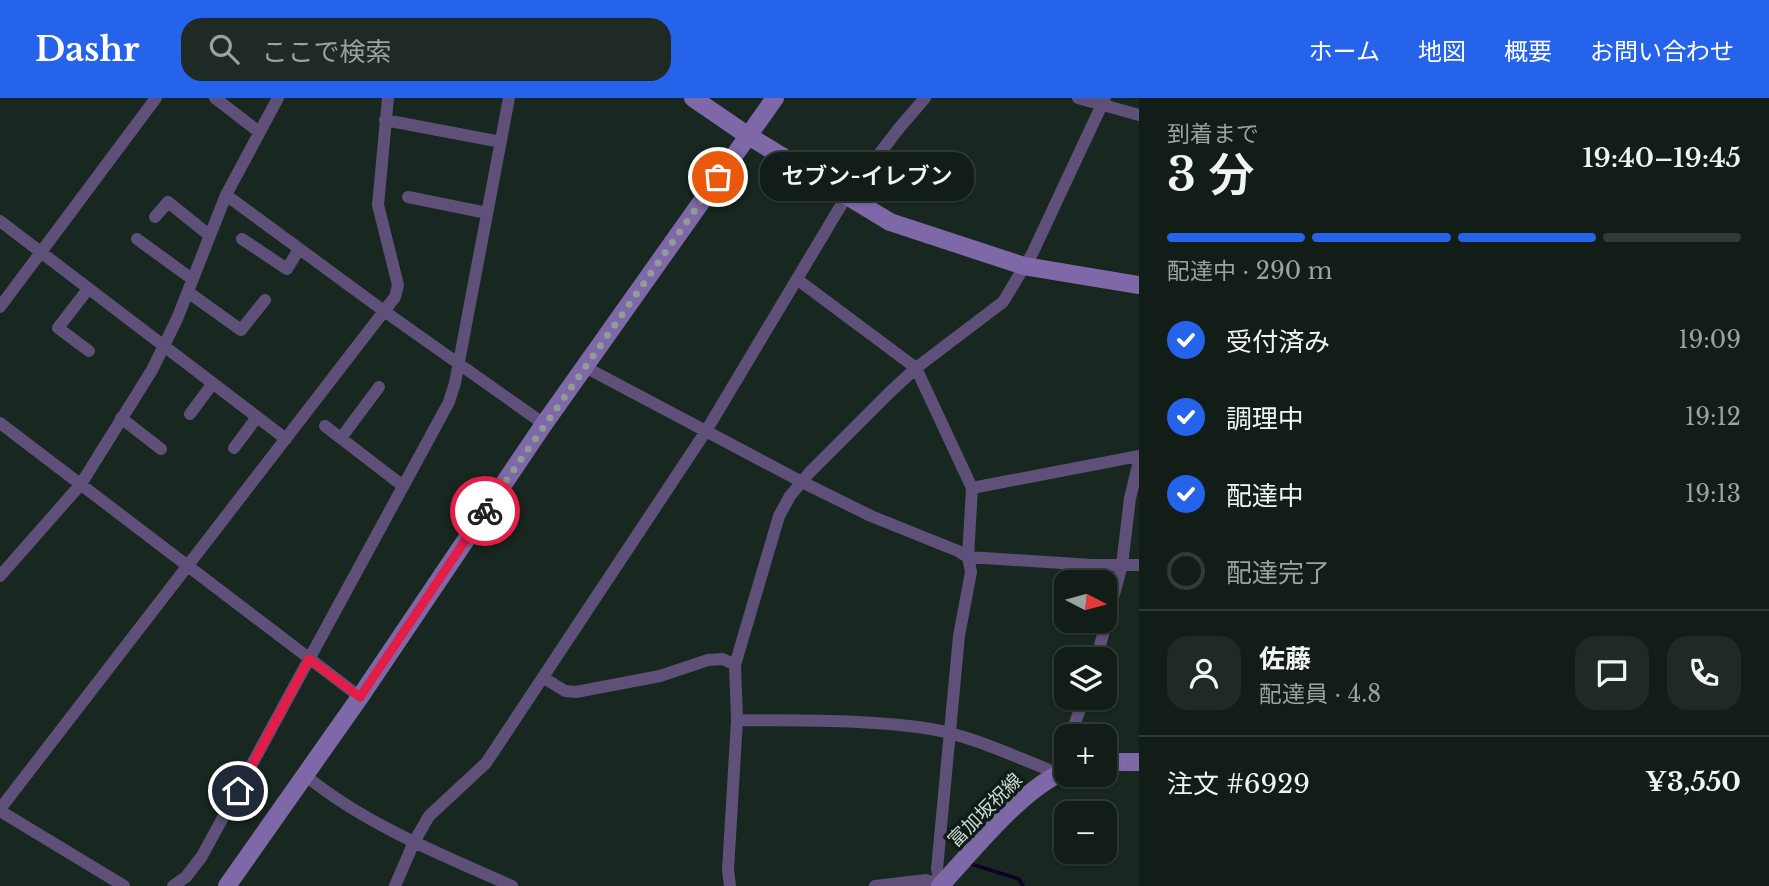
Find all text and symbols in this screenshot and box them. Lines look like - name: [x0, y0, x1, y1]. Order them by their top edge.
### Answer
- search box: [181, 18, 671, 81]
- text: Dashr: [35, 29, 139, 70]
- icon: search: [205, 30, 243, 68]
- text: ここで検索: [261, 36, 391, 68]
- text: ホーム: [1309, 37, 1380, 66]
- text: 地図: [1418, 37, 1466, 66]
- text: 概要: [1504, 37, 1552, 66]
- text: お問い合わせ: [1590, 37, 1734, 66]
- text: 到着まで: [1167, 120, 1259, 148]
- text: 19:40–19:45: [1582, 142, 1741, 174]
- text: 3 分: [1167, 146, 1255, 203]
- pin: [688, 147, 748, 207]
- callout: セブン-イレブン: [760, 153, 973, 202]
- icon: bag: [699, 158, 737, 196]
- text: セブン-イレブン: [781, 162, 953, 190]
- text: 配達中 · 290 m: [1167, 257, 1332, 285]
- icon: check: [1167, 321, 1205, 359]
- text: 受付済み: [1226, 326, 1330, 358]
- text: 19:09: [1678, 326, 1741, 354]
- icon: check: [1167, 398, 1205, 436]
- text: 調理中: [1226, 403, 1304, 435]
- text: 19:12: [1685, 403, 1741, 431]
- icon: check: [1167, 475, 1205, 513]
- courier: [450, 476, 520, 546]
- text: 配達中: [1226, 480, 1304, 512]
- text: 19:13: [1685, 480, 1741, 508]
- icon: bike: [466, 492, 504, 530]
- text: 配達完了: [1226, 557, 1330, 589]
- north arrow: [1054, 570, 1116, 634]
- map controls: [1054, 570, 1117, 864]
- button: person: [1167, 636, 1241, 710]
- button: chat: [1575, 636, 1649, 710]
- button: phone: [1667, 636, 1741, 710]
- text: 佐藤: [1259, 643, 1311, 675]
- button: layers: [1054, 647, 1117, 710]
- text: 配達員 · 4.8: [1259, 680, 1381, 708]
- button: +: [1054, 724, 1117, 787]
- pin: [208, 761, 268, 821]
- text: ¥3,550: [1645, 766, 1741, 798]
- street label: 富加坂祝線: [943, 768, 1027, 852]
- text: 注文 #6929: [1167, 768, 1310, 800]
- icon: home: [219, 772, 257, 810]
- button: −: [1054, 801, 1117, 864]

